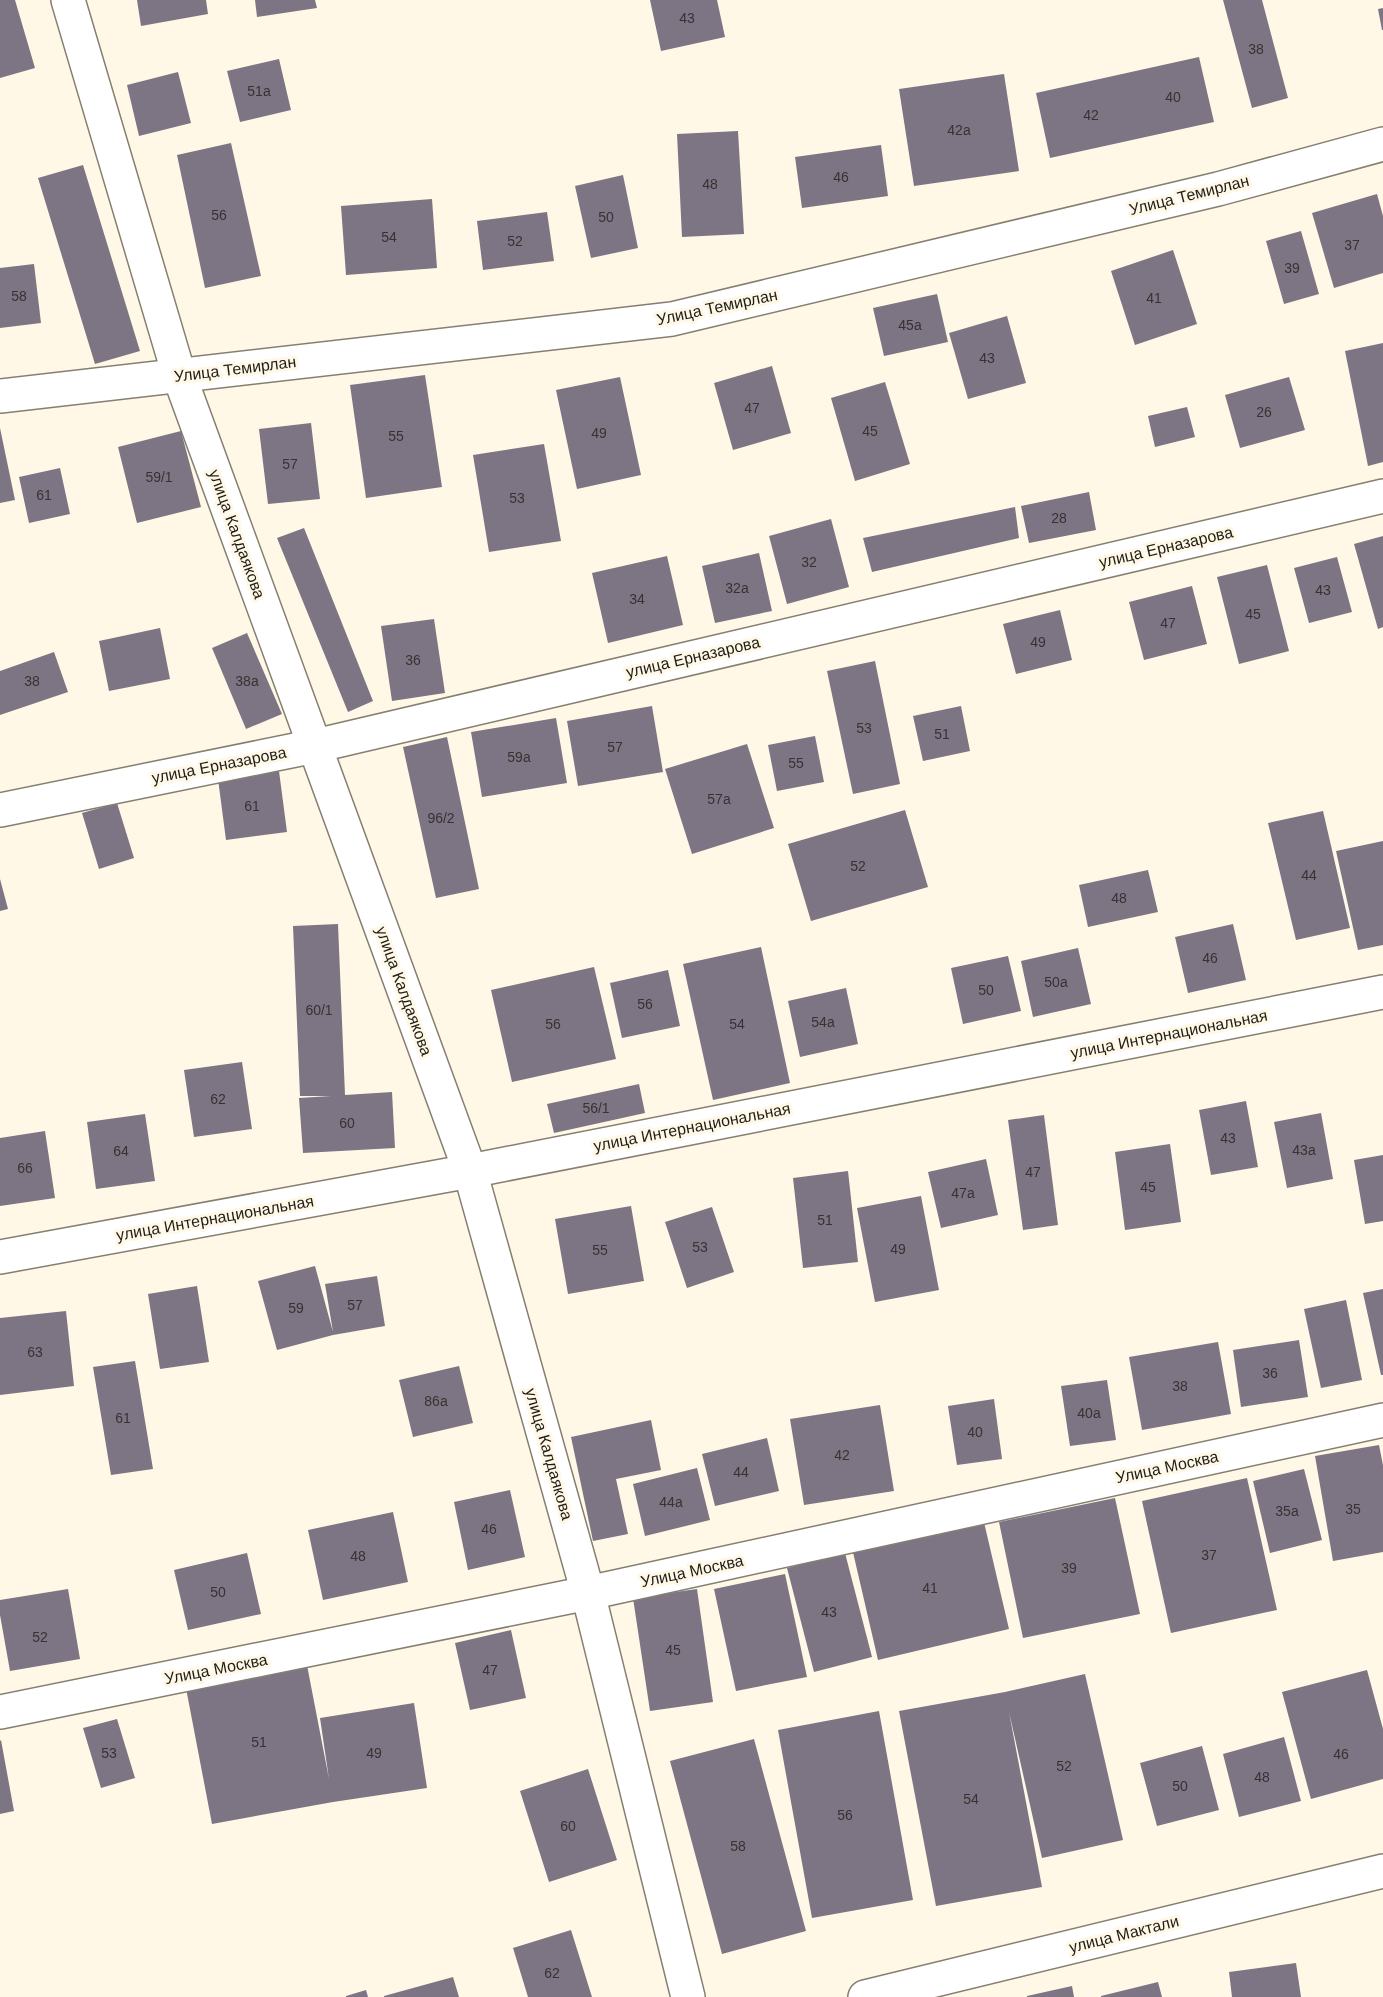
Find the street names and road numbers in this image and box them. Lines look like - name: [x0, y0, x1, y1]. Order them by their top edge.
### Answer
- street label: Улица Темирлан: [1127, 172, 1251, 218]
- street label: Улица Темирлан: [655, 286, 779, 328]
- street label: Улица Темирлан: [173, 353, 297, 385]
- street label: улица Калдаякова: [206, 467, 268, 601]
- street label: улица Ерназарова: [1097, 523, 1235, 571]
- street label: улица Ерназарова: [624, 633, 762, 681]
- street label: улица Ерназарова: [150, 744, 288, 786]
- street label: улица Калдаякова: [373, 924, 435, 1058]
- street label: улица Интернациональная: [1069, 1007, 1269, 1061]
- street label: улица Интернациональная: [592, 1100, 792, 1154]
- street label: улица Интернациональная: [115, 1192, 315, 1244]
- street label: улица Калдаякова: [522, 1386, 576, 1522]
- street label: Улица Москва: [1114, 1448, 1220, 1486]
- street label: Улица Москва: [639, 1552, 745, 1590]
- street label: Улица Москва: [163, 1651, 269, 1687]
- street label: улица Мактали: [1067, 1912, 1181, 1956]

